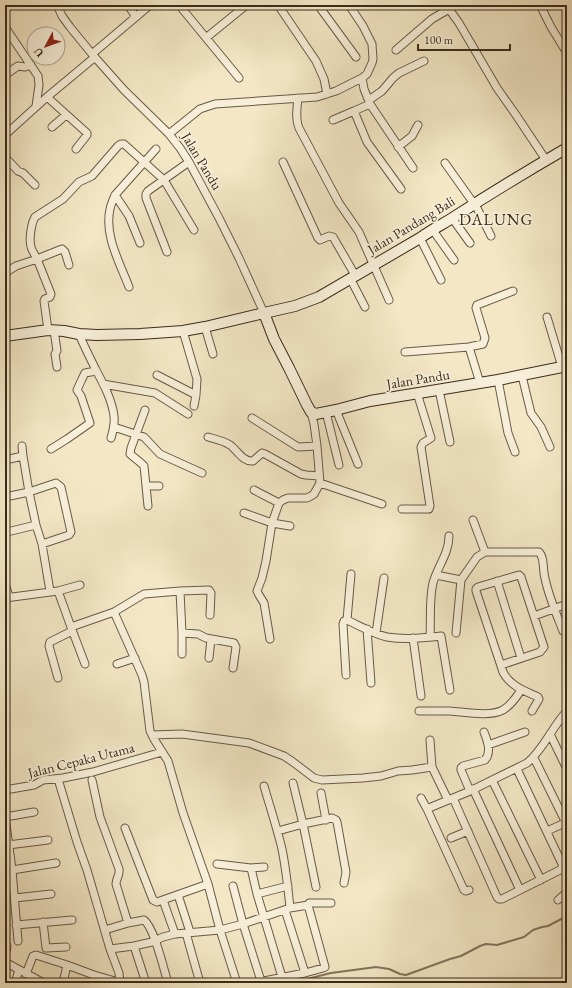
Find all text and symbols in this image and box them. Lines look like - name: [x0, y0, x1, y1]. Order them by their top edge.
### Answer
- north arrow: [26, 26, 66, 66]
- scale bar: [418, 26, 510, 52]
- text: 100 m: [424, 32, 454, 48]
- text: U: [30, 44, 46, 60]
- street label: Jalan Pandu: [177, 128, 227, 194]
- street label: Jalan Pandang Bali: [363, 191, 459, 259]
- district label: DALUNG: [459, 209, 533, 230]
- street label: Jalan Pandu: [384, 365, 452, 393]
- street label: Jalan Cepaka Utama: [25, 738, 137, 782]

